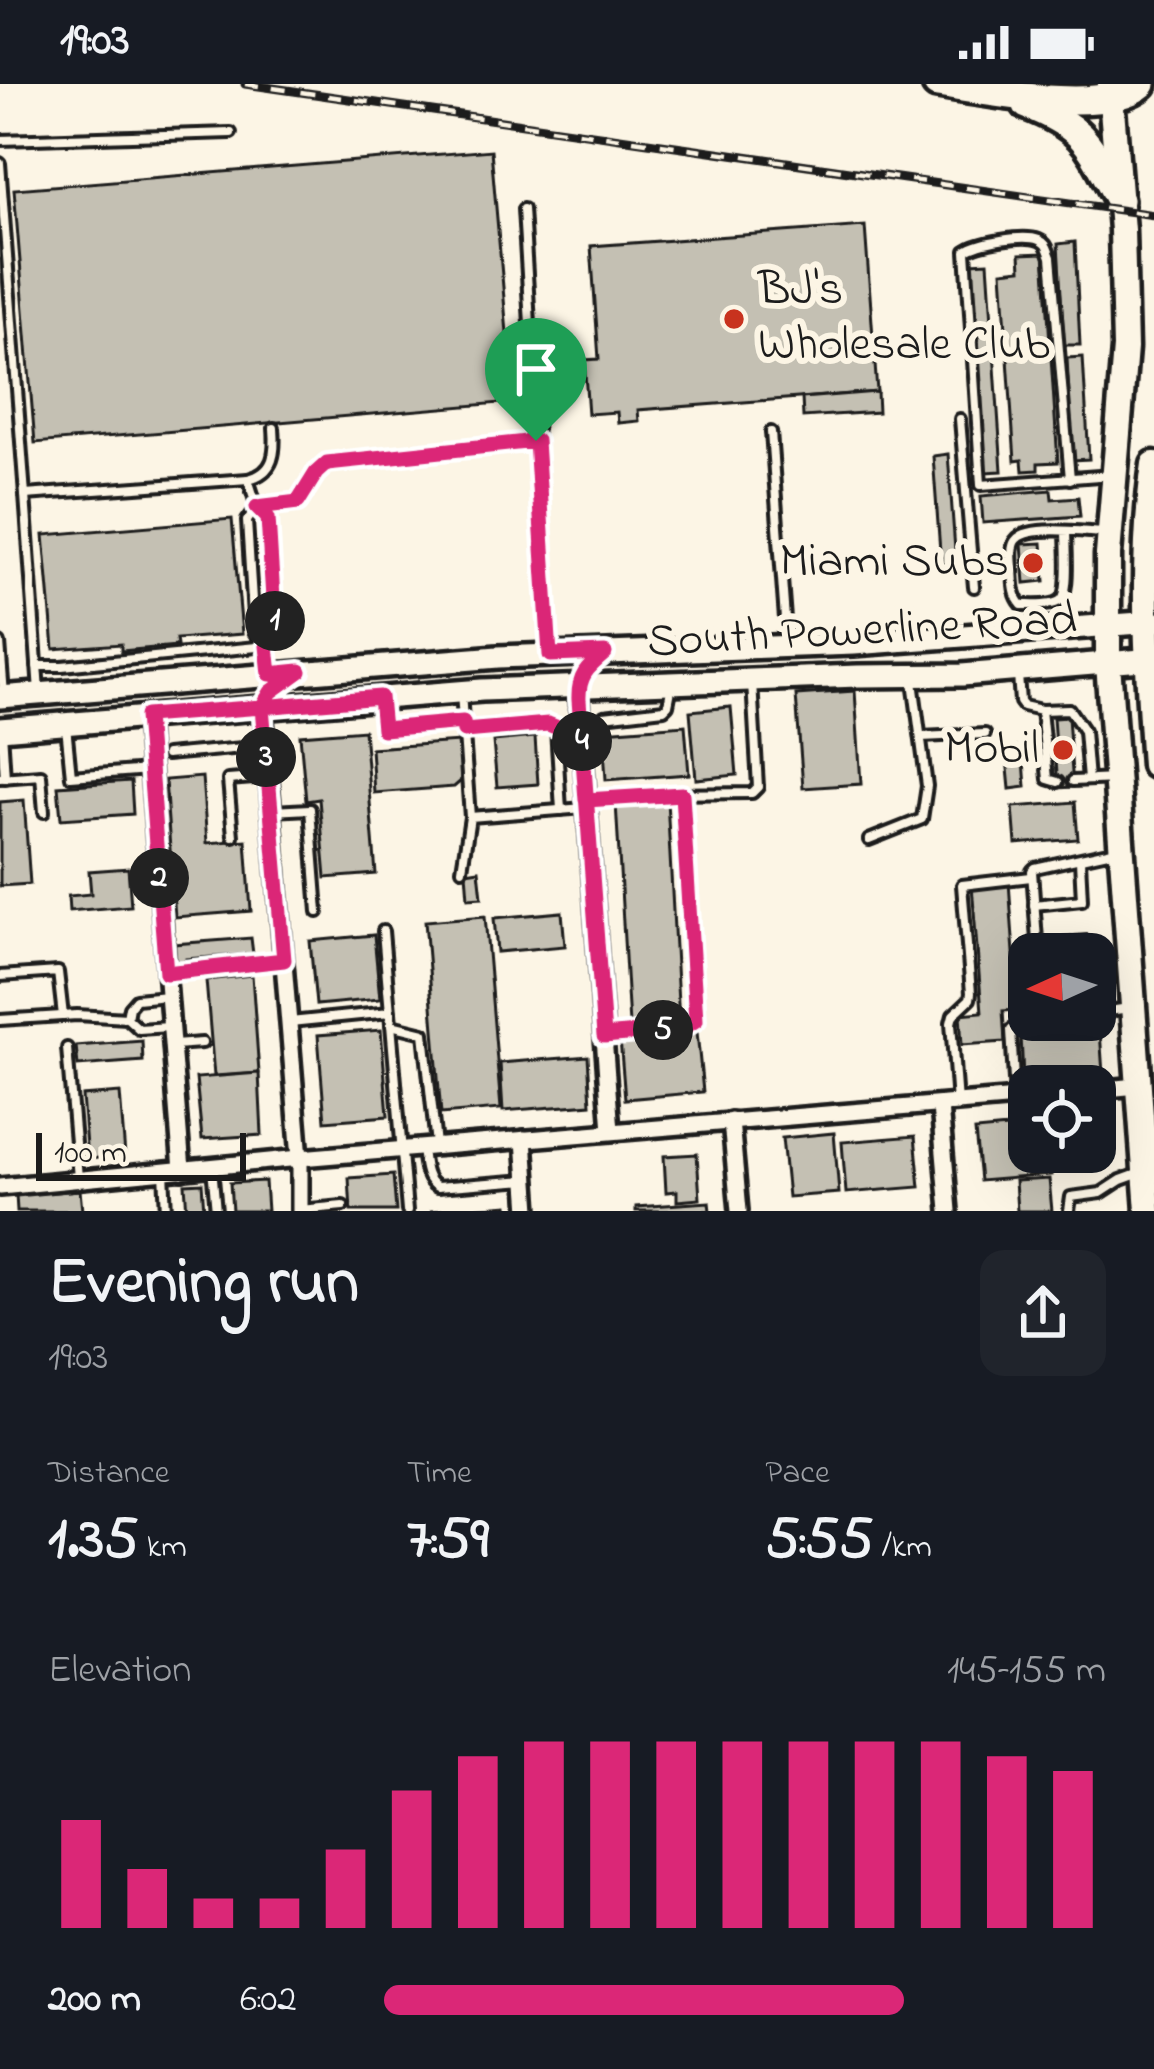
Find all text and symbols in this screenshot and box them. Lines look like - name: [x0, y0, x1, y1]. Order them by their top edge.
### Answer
- text: 19:03: [60, 9, 130, 75]
- place label: BJ's Wholesale Club: [757, 256, 1050, 381]
- marker: BJ's Wholesale Club: [721, 306, 747, 332]
- pin: [485, 318, 587, 441]
- icon: arrive: [503, 336, 569, 402]
- place label: Miami Subs: [780, 528, 1009, 598]
- marker: Miami Subs: [1020, 550, 1046, 576]
- street label: South Powerline Road: [645, 586, 1079, 678]
- pin: 1: [245, 591, 305, 651]
- text: 1: [270, 597, 280, 645]
- pin: 4: [552, 711, 612, 771]
- place label: Mobil: [944, 715, 1039, 785]
- text: 4: [575, 717, 589, 765]
- pin: 3: [236, 727, 296, 787]
- text: 3: [259, 733, 273, 781]
- marker: Mobil: [1050, 737, 1076, 763]
- pin: 2: [129, 848, 189, 908]
- text: 2: [151, 854, 167, 902]
- north arrow: [1008, 933, 1116, 1041]
- map controls: [1008, 933, 1116, 1173]
- pin: 5: [633, 1000, 693, 1060]
- text: 5: [654, 1006, 672, 1054]
- button: locate: [1008, 1065, 1116, 1173]
- scale bar: [36, 1127, 246, 1180]
- text: 100 m: [54, 1130, 127, 1178]
- text: Evening run: [48, 1237, 359, 1333]
- button: share: [980, 1250, 1106, 1376]
- text: 19:03: [48, 1330, 108, 1387]
- text: Distance: [48, 1450, 170, 1498]
- text: Time: [407, 1450, 472, 1498]
- text: Pace: [765, 1450, 830, 1498]
- text: 1.35: [48, 1498, 138, 1585]
- text: 7:59: [407, 1498, 489, 1585]
- text: 5:55: [765, 1498, 873, 1585]
- text: km: [138, 1524, 187, 1572]
- text: /km: [873, 1524, 932, 1572]
- text: Elevation: [48, 1643, 191, 1700]
- text: 145–155 m: [947, 1643, 1106, 1700]
- text: 200 m: [48, 1972, 141, 2029]
- text: 6:02: [240, 1972, 297, 2029]

